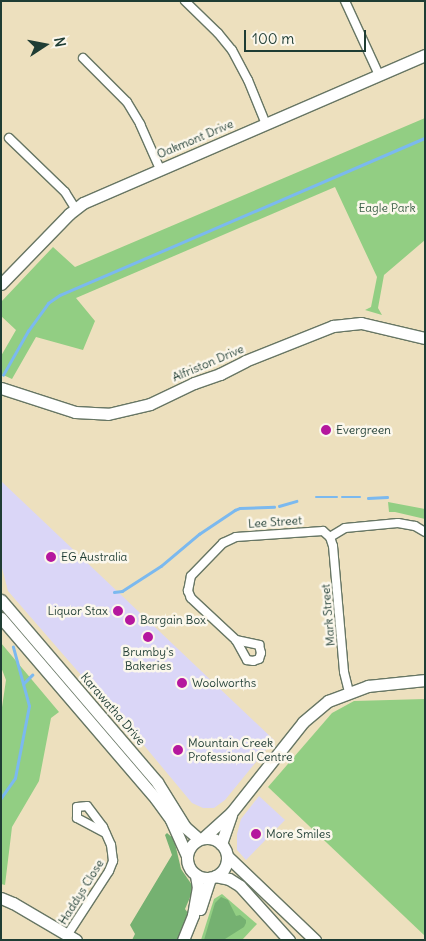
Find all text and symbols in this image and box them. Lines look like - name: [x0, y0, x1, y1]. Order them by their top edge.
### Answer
- north arrow: [20, 20, 70, 70]
- scale bar: [246, 20, 368, 52]
- text: 100 m: [252, 29, 294, 48]
- text: N: [50, 36, 69, 49]
- street label: Oakmont Drive: [155, 116, 235, 162]
- park label: Eagle Park: [358, 201, 416, 215]
- street label: Alfriston Drive: [170, 341, 246, 385]
- place label: Evergreen: [336, 423, 391, 437]
- marker: Evergreen: [320, 424, 332, 436]
- street label: Lee Street: [248, 513, 302, 531]
- place label: EG Australia: [61, 550, 127, 564]
- marker: EG Australia: [45, 551, 57, 563]
- street label: Mark Street: [318, 583, 338, 647]
- place label: Liquor Stax: [47, 604, 108, 618]
- marker: Liquor Stax: [112, 605, 124, 617]
- place label: Bargain Box: [140, 613, 206, 627]
- marker: Bargain Box: [124, 614, 136, 626]
- marker: Brumby's Bakeries: [142, 631, 154, 643]
- place label: Brumby's Bakeries: [122, 645, 174, 673]
- street label: Karawatha Drive: [78, 670, 148, 748]
- place label: Woolworths: [192, 676, 256, 690]
- marker: Woolworths: [176, 677, 188, 689]
- place label: Mountain Creek Professional Centre: [188, 736, 292, 764]
- marker: Mountain Creek Professional Centre: [172, 744, 184, 756]
- place label: More Smiles: [266, 827, 331, 841]
- marker: More Smiles: [250, 828, 262, 840]
- street label: Haddys Close: [55, 857, 107, 927]

